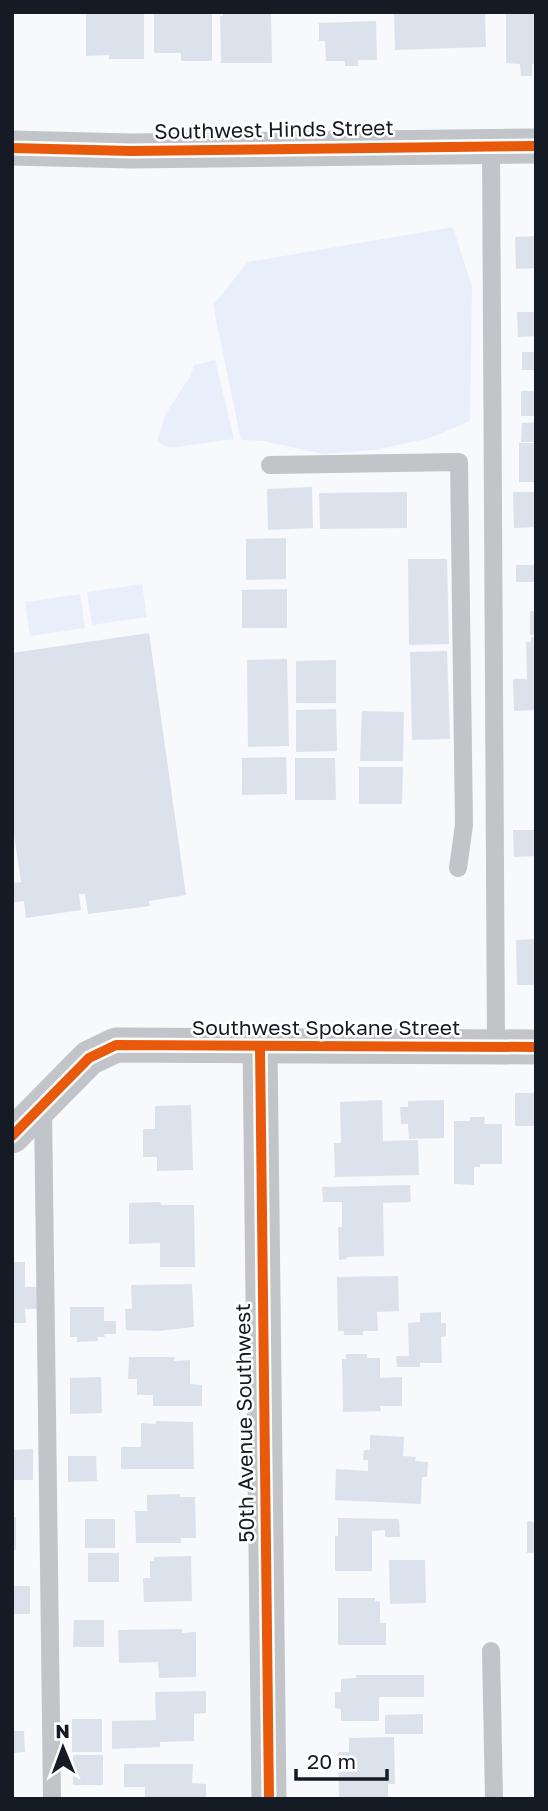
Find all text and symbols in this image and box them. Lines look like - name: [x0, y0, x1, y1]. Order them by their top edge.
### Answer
- street label: Southwest Hinds Street: [154, 114, 394, 144]
- street label: Southwest Spokane Street: [192, 1014, 460, 1040]
- street label: 50th Avenue Southwest: [229, 1303, 259, 1543]
- north arrow: [28, 1713, 98, 1783]
- text: N: [55, 1719, 70, 1742]
- scale bar: [296, 1738, 387, 1782]
- text: 20 m: [307, 1748, 356, 1774]

